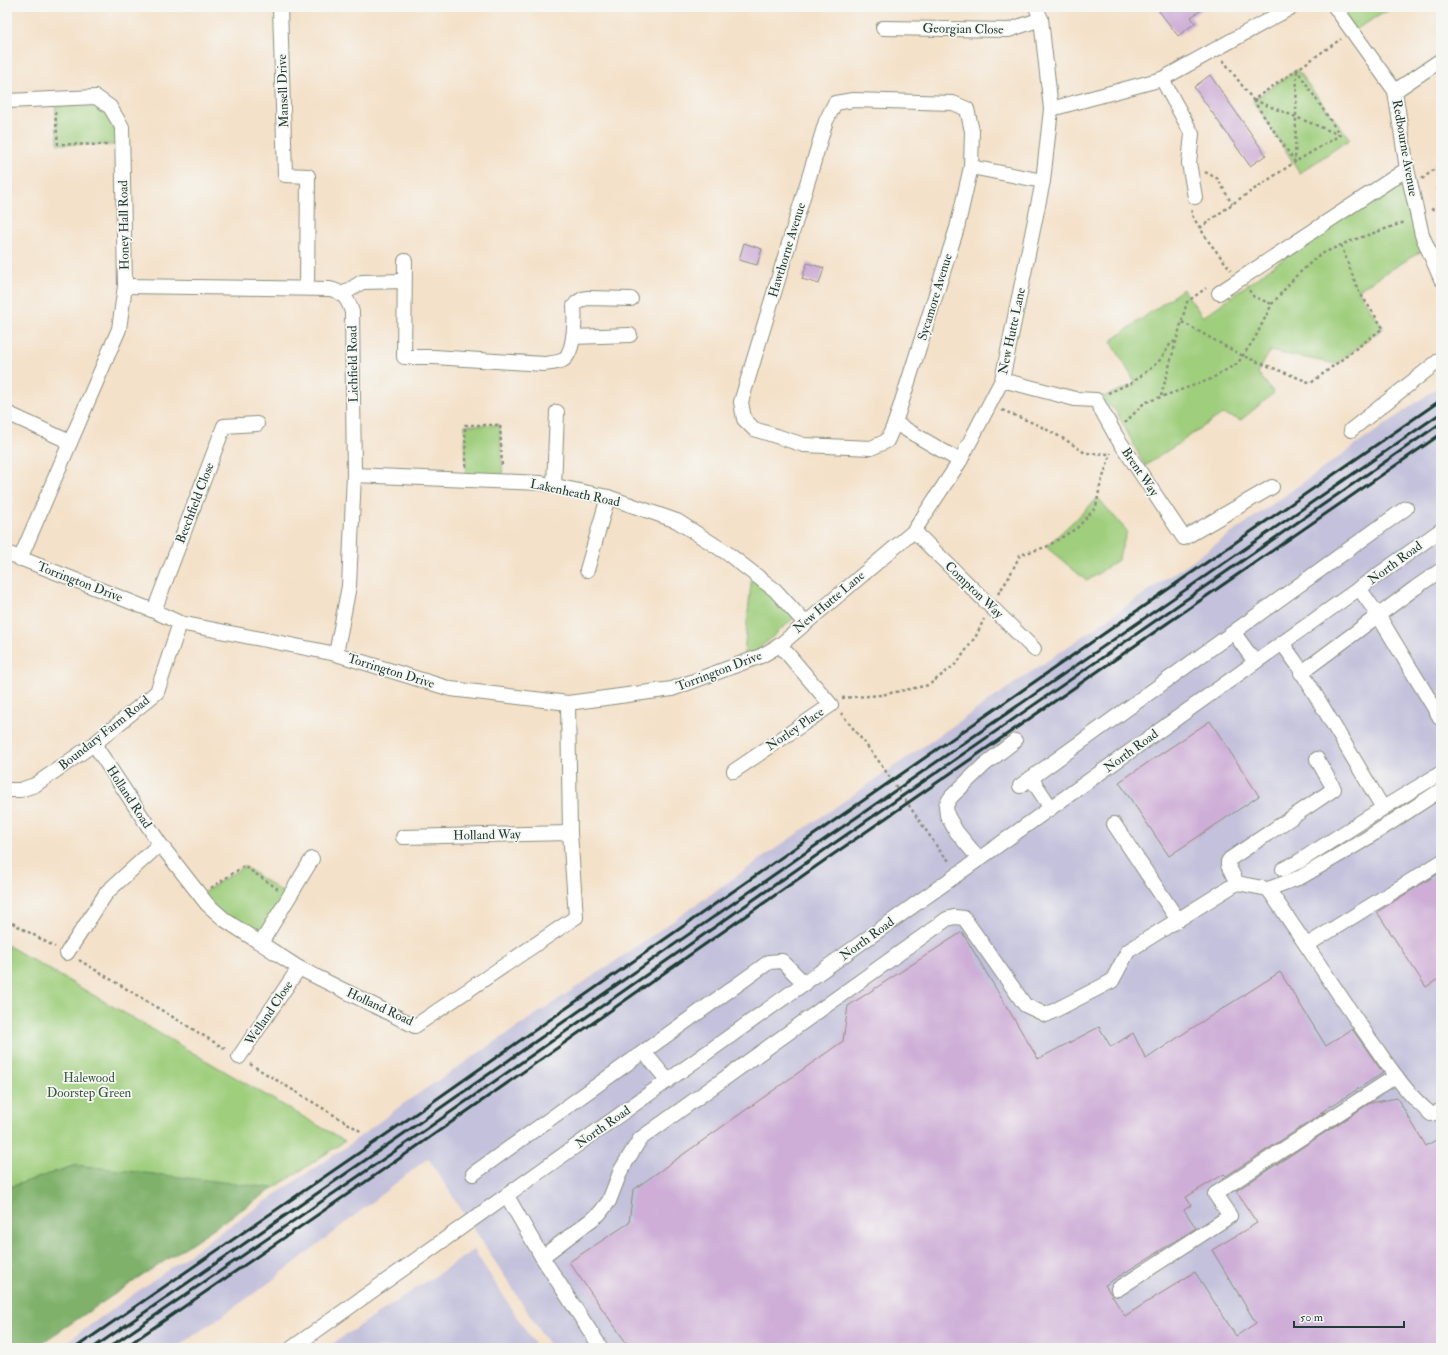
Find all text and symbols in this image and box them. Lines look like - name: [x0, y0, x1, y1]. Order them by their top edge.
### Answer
- street label: Georgian Close: [922, 20, 1004, 38]
- street label: Mansell Drive: [274, 53, 292, 128]
- street label: Redbourne Avenue: [1389, 98, 1421, 198]
- street label: Honey Hall Road: [115, 179, 134, 270]
- street label: Hawthorne Avenue: [765, 200, 809, 299]
- street label: Sycamore Avenue: [914, 251, 957, 343]
- street label: New Hutte Lane: [995, 286, 1029, 376]
- street label: Lichfield Road: [344, 325, 362, 403]
- street label: Brent Way: [1117, 445, 1162, 500]
- street label: Beechfield Close: [172, 460, 218, 546]
- street label: Lakenheath Road: [529, 476, 622, 510]
- street label: North Road: [1365, 538, 1426, 588]
- street label: Torrington Drive: [35, 558, 125, 606]
- street label: Compton Way: [941, 558, 1007, 623]
- street label: New Hutte Lane: [790, 567, 868, 636]
- street label: Torrington Drive: [674, 647, 764, 695]
- street label: Torrington Drive: [346, 650, 437, 692]
- street label: Boundary Farm Road: [55, 692, 154, 774]
- street label: Norley Place: [763, 703, 828, 755]
- street label: North Road: [1101, 726, 1162, 776]
- street label: Holland Road: [103, 763, 156, 832]
- street label: Holland Way: [453, 826, 521, 845]
- street label: North Road: [837, 914, 898, 964]
- street label: Welland Close: [241, 977, 297, 1049]
- street label: Holland Road: [344, 985, 416, 1030]
- park label: Halewood Doorstep Green: [47, 1070, 132, 1102]
- street label: North Road: [572, 1102, 634, 1152]
- scale bar: [1294, 1303, 1404, 1329]
- text: 50 m: [1300, 1310, 1324, 1325]

